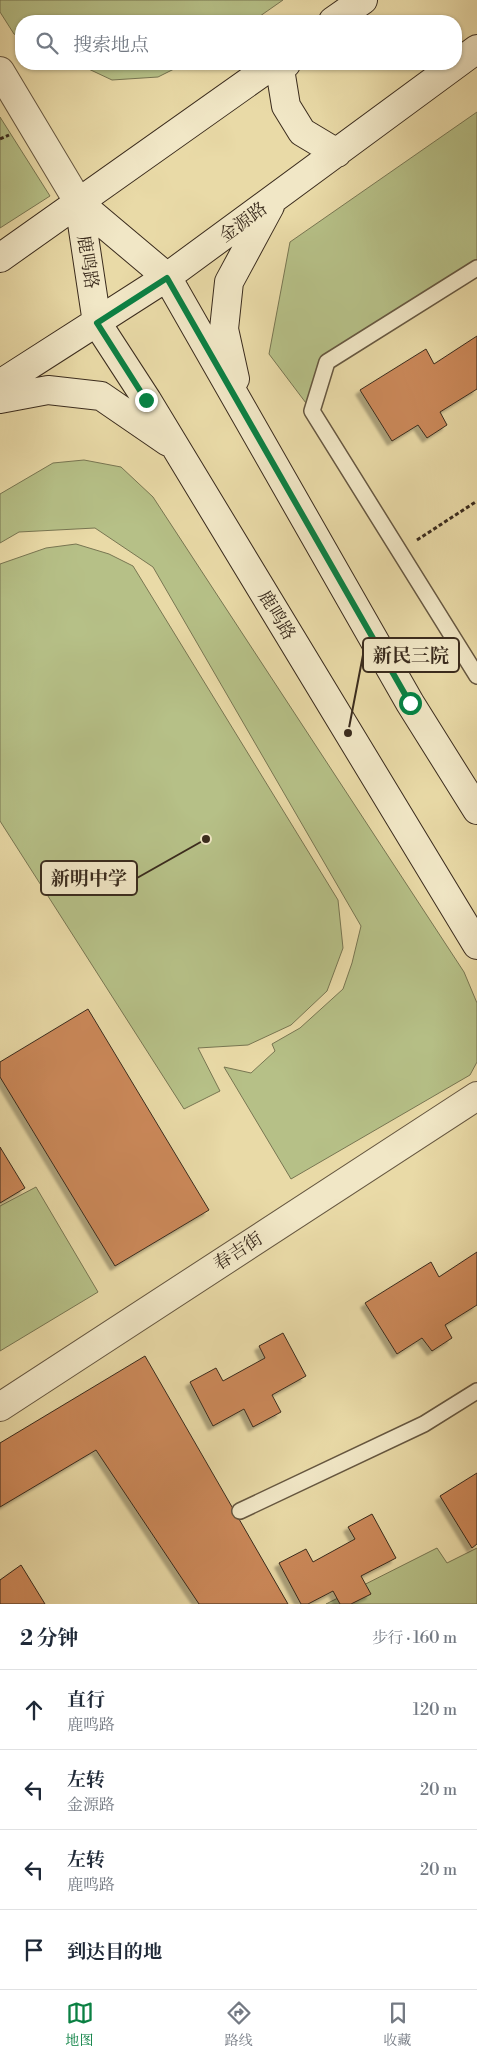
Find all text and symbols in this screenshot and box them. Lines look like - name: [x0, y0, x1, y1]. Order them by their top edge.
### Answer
- search box: [15, 15, 462, 70]
- icon: search: [33, 29, 61, 57]
- text: 搜索地点: [73, 33, 149, 57]
- street label: 金源路: [215, 197, 272, 248]
- street label: 鹿鸣路: [72, 234, 103, 291]
- route end: [135, 389, 158, 412]
- street label: 鹿鸣路: [253, 586, 300, 644]
- callout: 新民三院: [363, 638, 459, 672]
- text: 新民三院: [373, 644, 449, 668]
- route start: [399, 692, 422, 715]
- callout: 新明中学: [41, 861, 137, 895]
- text: 新明中学: [51, 867, 127, 891]
- street label: 春吉街: [209, 1227, 267, 1276]
- text: 2 分钟: [20, 1626, 79, 1652]
- text: 步行 · 160 m: [372, 1628, 457, 1648]
- text: 直行: [67, 1688, 105, 1712]
- icon: ahead: [20, 1696, 48, 1724]
- text: 120 m: [413, 1700, 457, 1720]
- text: 鹿鸣路: [67, 1715, 115, 1735]
- text: 左转: [67, 1768, 105, 1792]
- icon: left: [20, 1776, 48, 1804]
- text: 20 m: [420, 1780, 457, 1800]
- text: 金源路: [67, 1795, 115, 1815]
- text: 左转: [67, 1848, 105, 1872]
- icon: left: [20, 1856, 48, 1884]
- text: 20 m: [420, 1860, 457, 1880]
- text: 鹿鸣路: [67, 1875, 115, 1895]
- icon: arrive: [20, 1936, 48, 1964]
- text: 到达目的地: [67, 1940, 162, 1964]
- tab: 地图: [66, 1999, 94, 2050]
- tab: 路线: [225, 1999, 253, 2050]
- tab: 收藏: [384, 1999, 412, 2050]

